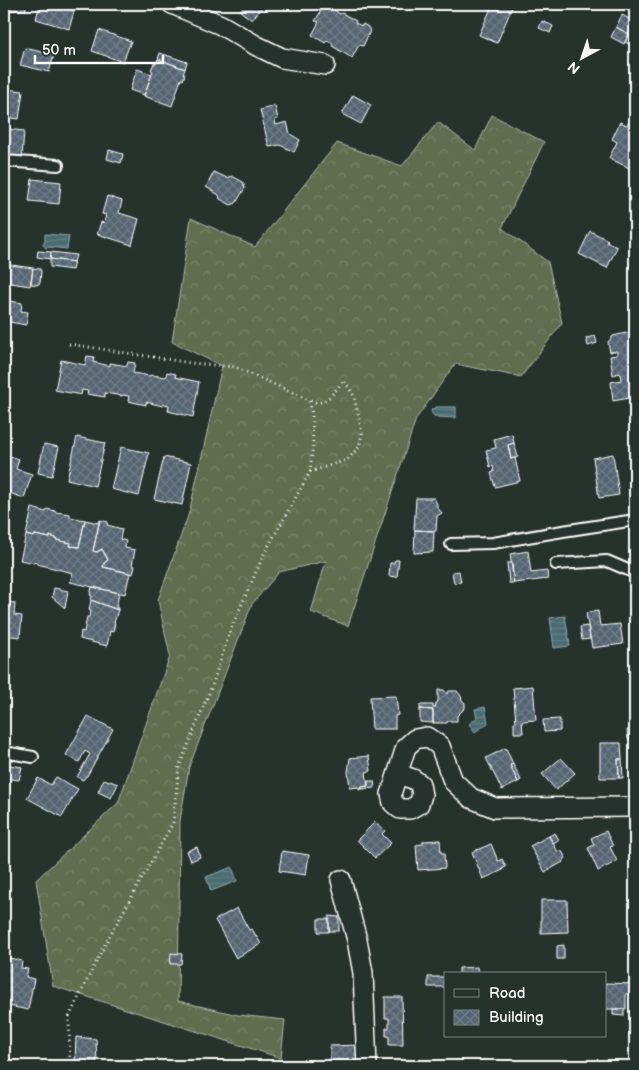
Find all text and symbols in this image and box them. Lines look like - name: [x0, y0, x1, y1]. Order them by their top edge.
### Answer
- scale bar: [35, 32, 162, 64]
- north arrow: [556, 32, 606, 82]
- text: 50 m: [42, 41, 76, 60]
- text: N: [564, 58, 583, 77]
- legend: [444, 972, 606, 1038]
- text: Road: [489, 984, 525, 1003]
- text: Building: [489, 1008, 544, 1027]

